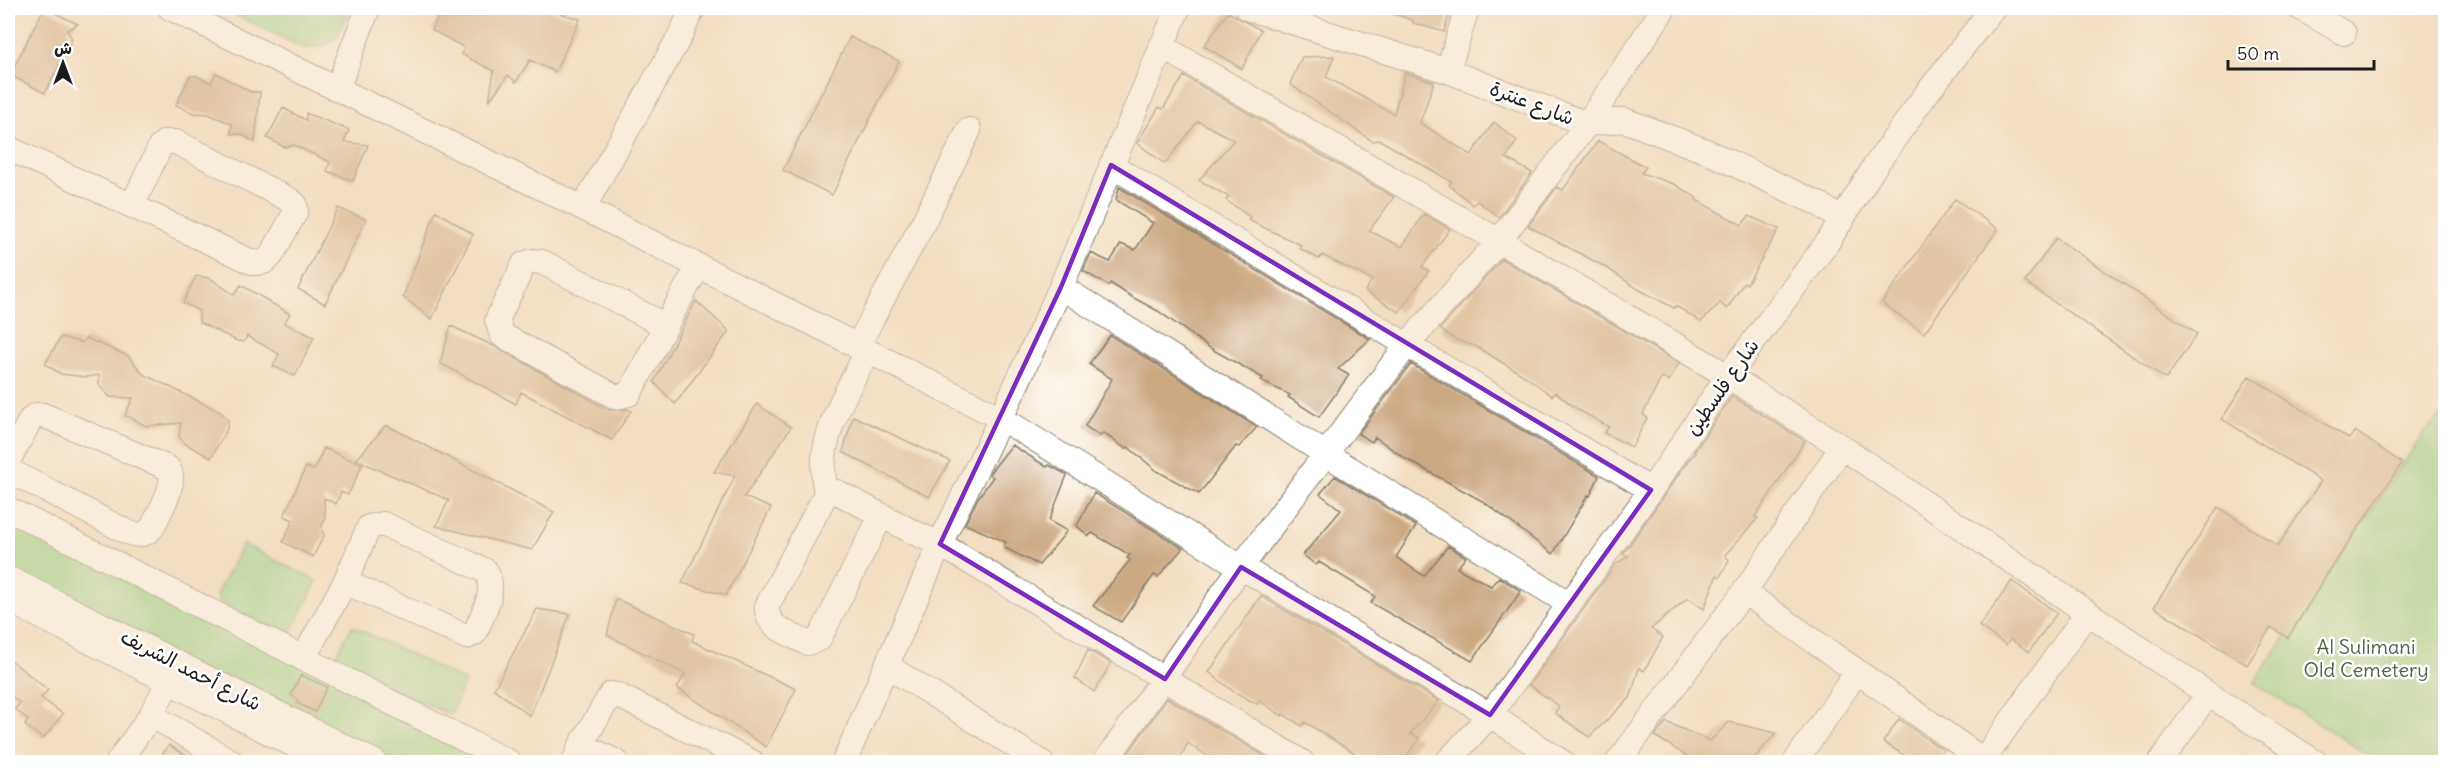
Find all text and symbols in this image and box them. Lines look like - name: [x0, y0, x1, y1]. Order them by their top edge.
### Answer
- north arrow: [33, 33, 93, 93]
- scale bar: [2228, 33, 2374, 71]
- text: ش: [54, 38, 72, 58]
- text: 50 m: [2237, 42, 2279, 65]
- street label: شارع عنترة: [1486, 75, 1578, 132]
- street label: شارع فلسطين: [1679, 334, 1766, 441]
- street label: شارع أحمد الشريف: [116, 623, 266, 718]
- park label: Al Sulimani Old Cemetery: [2303, 634, 2429, 682]

